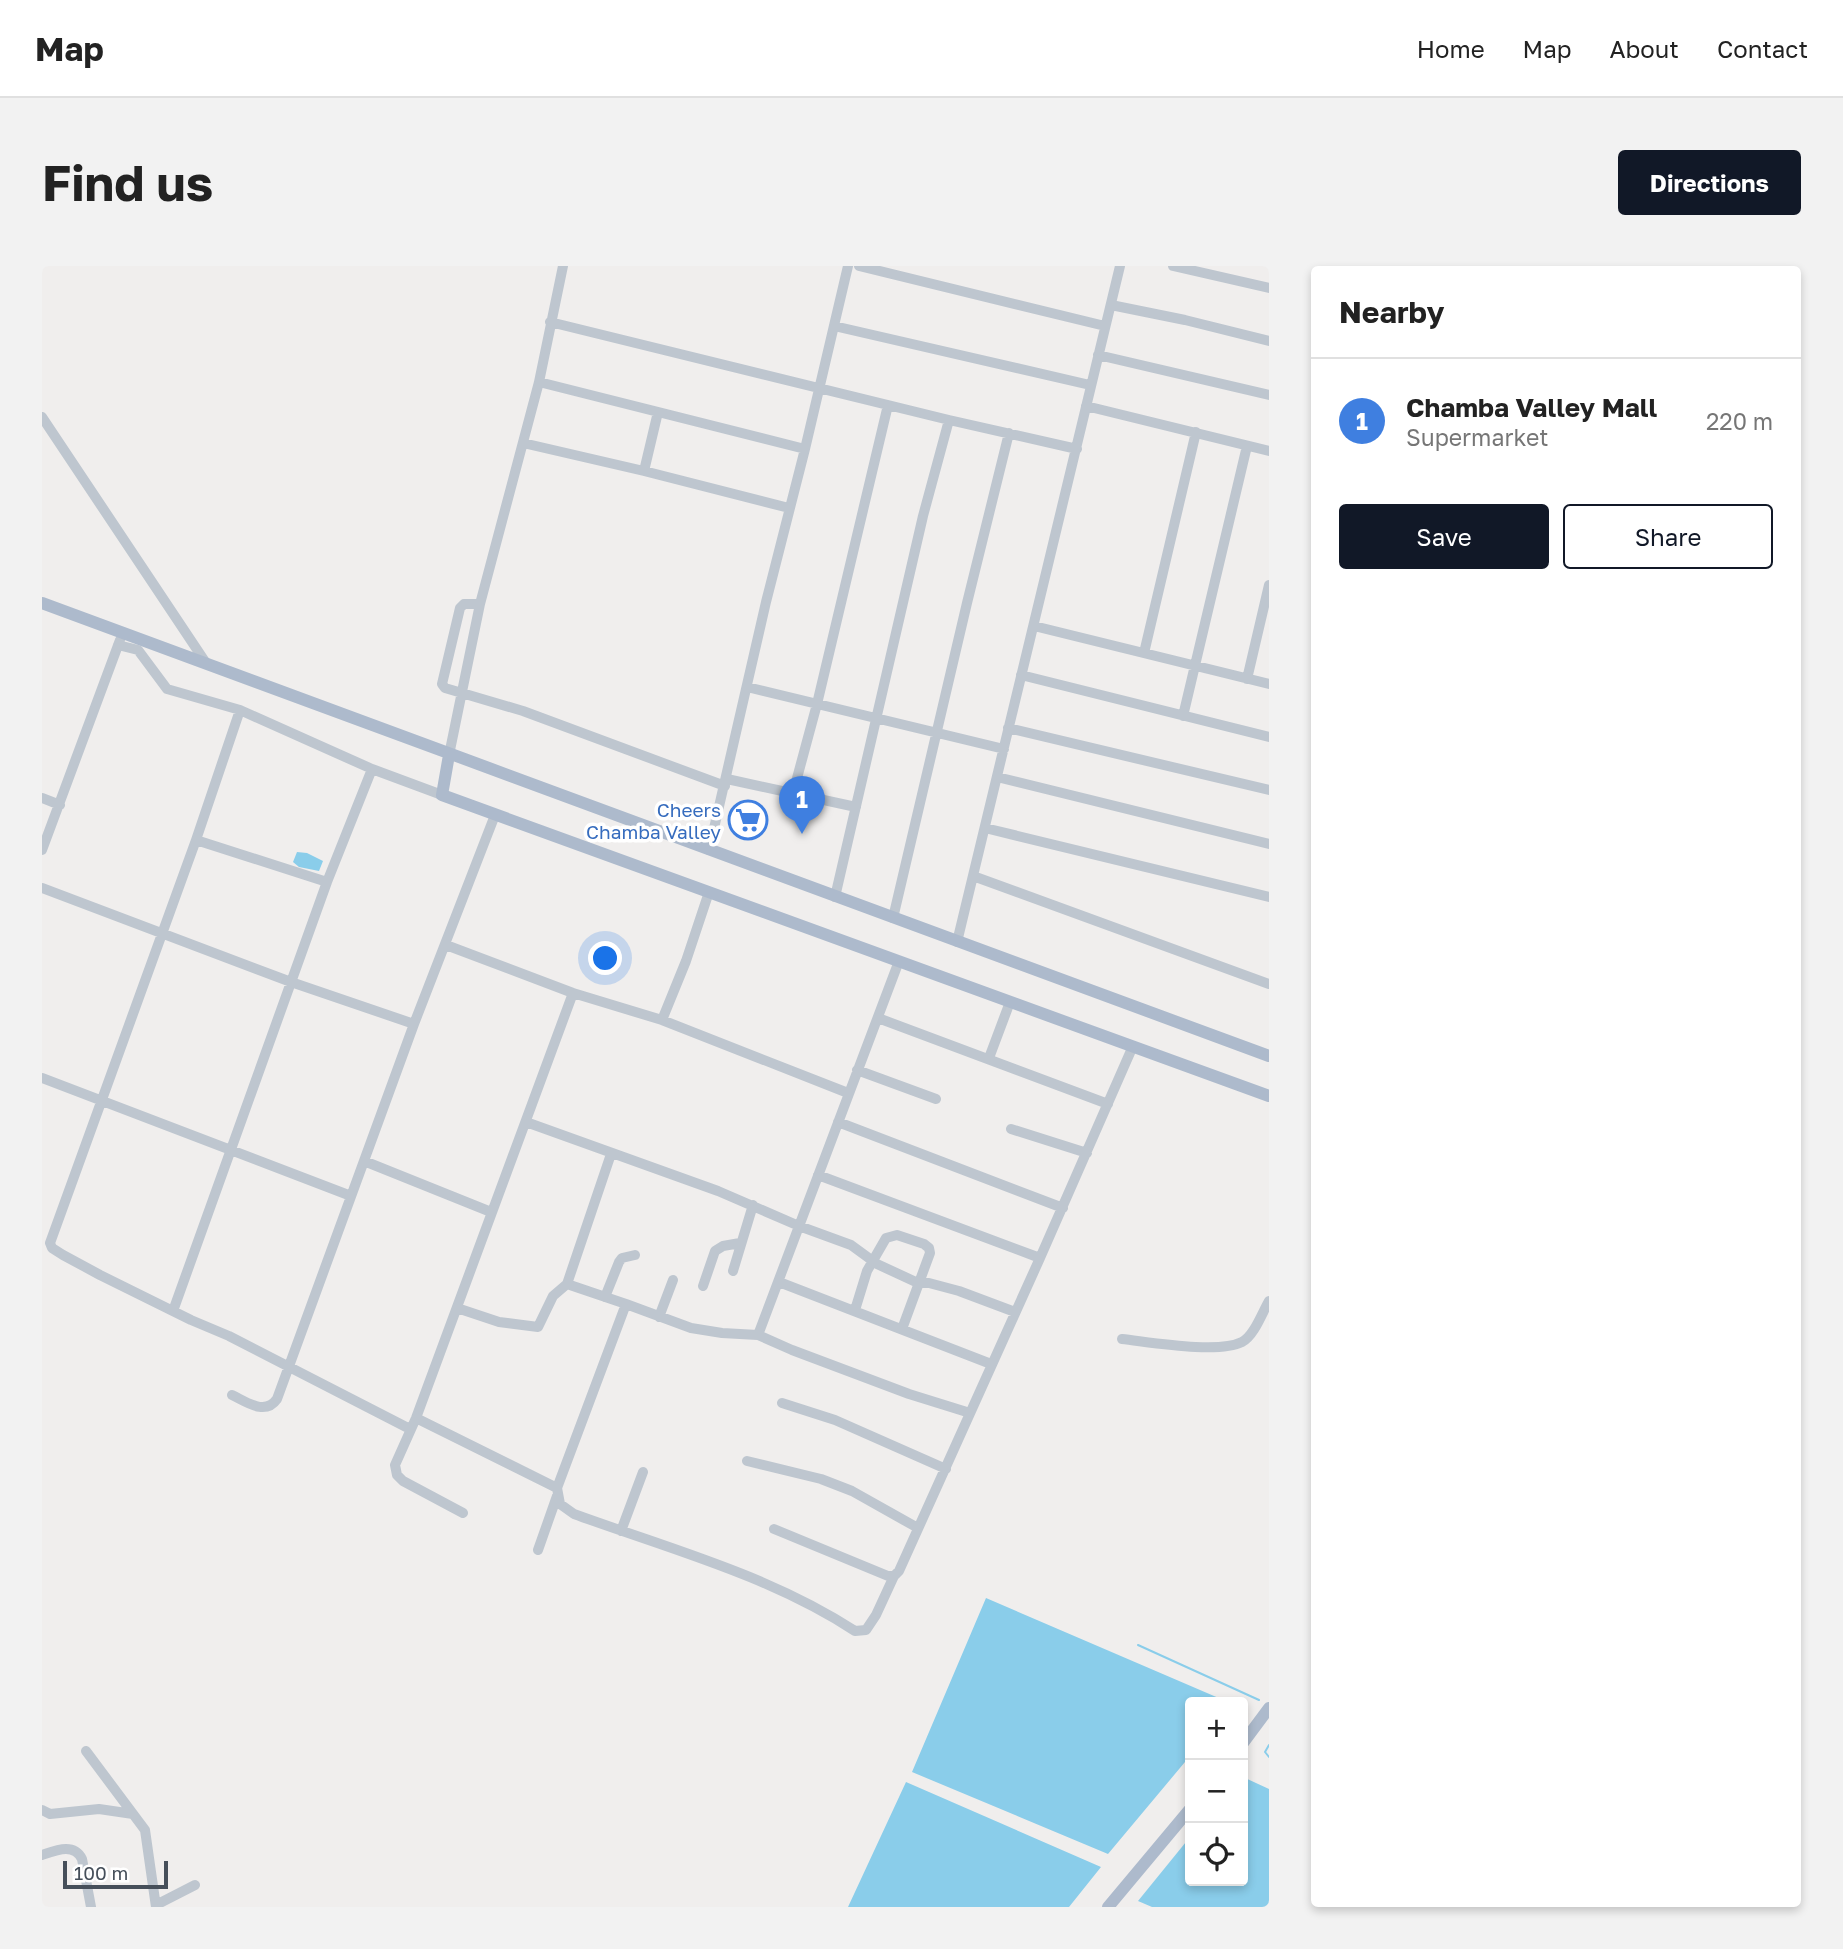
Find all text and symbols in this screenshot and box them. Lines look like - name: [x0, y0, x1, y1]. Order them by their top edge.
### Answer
- text: Map: [35, 29, 104, 68]
- text: Home: [1417, 34, 1485, 63]
- text: Map: [1523, 34, 1572, 63]
- text: About: [1610, 34, 1679, 63]
- text: Contact: [1717, 34, 1808, 63]
- button: Directions: [1618, 150, 1801, 215]
- text: Find us: [42, 153, 213, 212]
- text: Nearby: [1339, 294, 1444, 330]
- text: Chamba Valley Mall: [1406, 392, 1657, 423]
- text: 1: [1356, 407, 1368, 435]
- text: 220 m: [1706, 407, 1773, 435]
- text: Supermarket: [1406, 423, 1549, 451]
- button: Save: [1339, 504, 1549, 569]
- button: Share: [1563, 504, 1773, 569]
- pin: 1: [779, 776, 825, 834]
- place label: Cheers Chamba Valley: [586, 798, 721, 843]
- supermarket icon: Cheers Chamba Valley: [727, 799, 769, 841]
- your location: [588, 941, 622, 975]
- map controls: [1185, 1697, 1248, 1886]
- button: +: [1185, 1697, 1248, 1760]
- button: −: [1185, 1760, 1248, 1823]
- button: locate: [1185, 1823, 1248, 1886]
- scale bar: [63, 1858, 168, 1890]
- text: 100 m: [74, 1861, 128, 1884]

